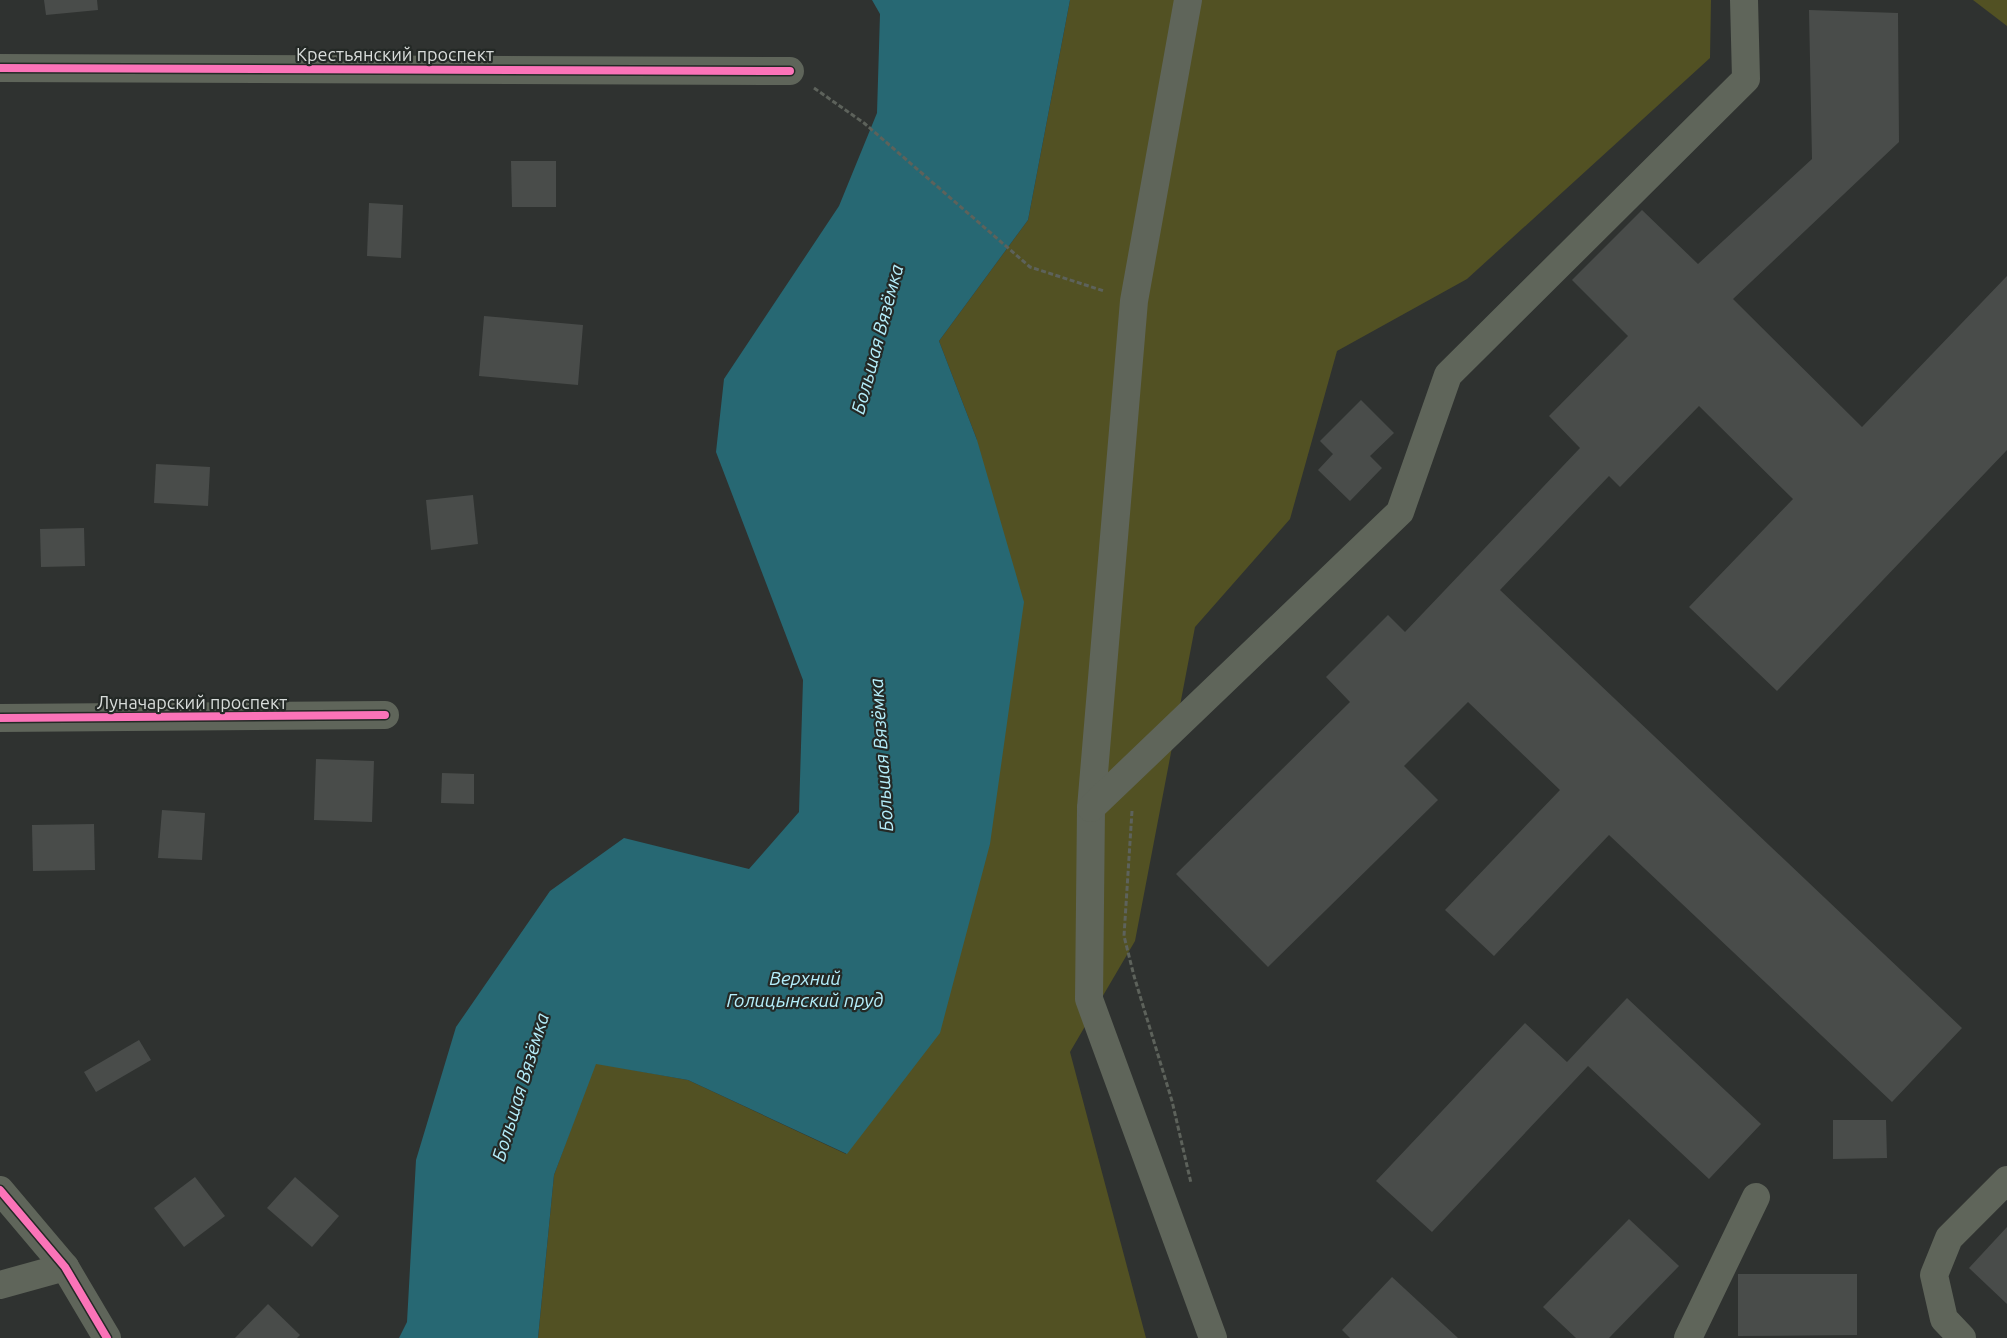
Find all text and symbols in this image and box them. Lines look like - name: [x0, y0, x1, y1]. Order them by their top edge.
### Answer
- street label: Крестьянский проспект: [296, 44, 494, 64]
- water label: Большая Вязёмка: [846, 262, 908, 416]
- water label: Большая Вязёмка: [865, 677, 897, 833]
- street label: Луначарский проспект: [97, 692, 287, 712]
- water label: Верхний Голицынский пруд: [727, 967, 883, 1011]
- water label: Большая Вязёмка: [487, 1010, 553, 1164]

